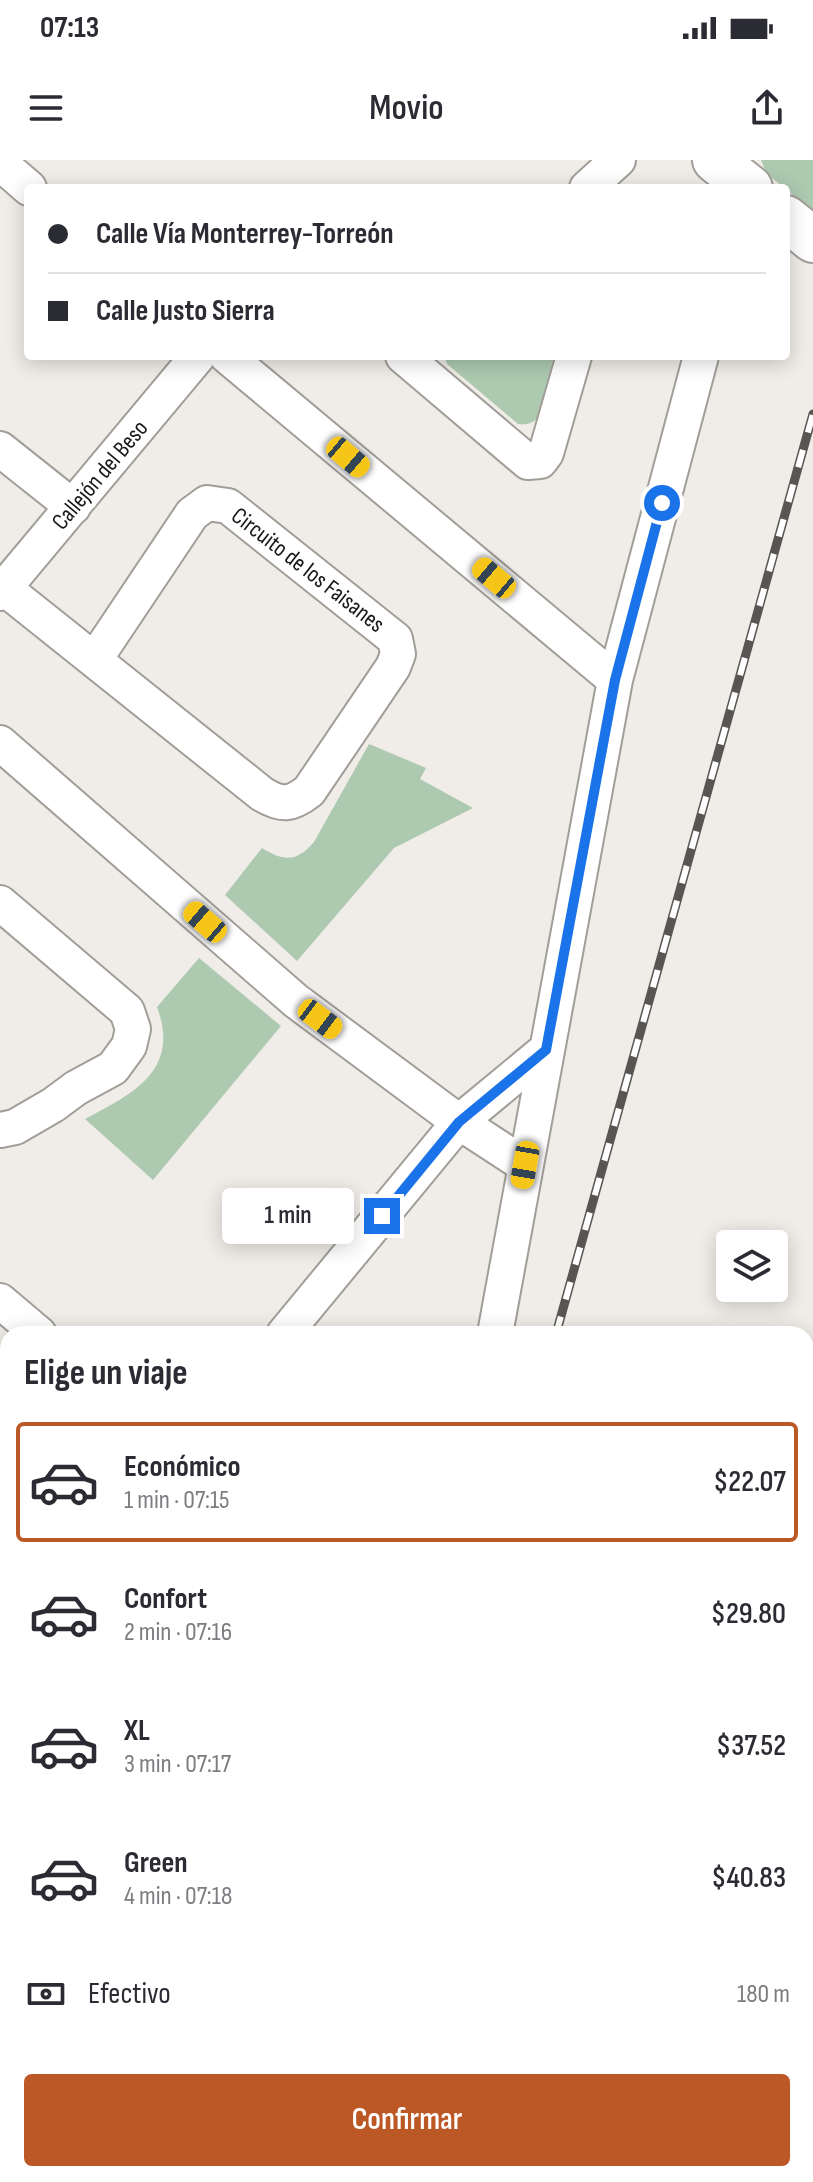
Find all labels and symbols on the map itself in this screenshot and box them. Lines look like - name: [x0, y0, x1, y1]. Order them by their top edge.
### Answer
- street label: Callejón del Beso: [46, 414, 154, 536]
- car: [322, 432, 374, 482]
- route start: [644, 485, 680, 521]
- street label: Circuito de los Faisanes: [226, 501, 390, 639]
- car: [468, 553, 520, 603]
- car: [179, 897, 231, 947]
- car: [294, 995, 346, 1043]
- car: [509, 1139, 541, 1191]
- callout: 1 min: [222, 1188, 354, 1244]
- route end: [364, 1198, 400, 1234]

